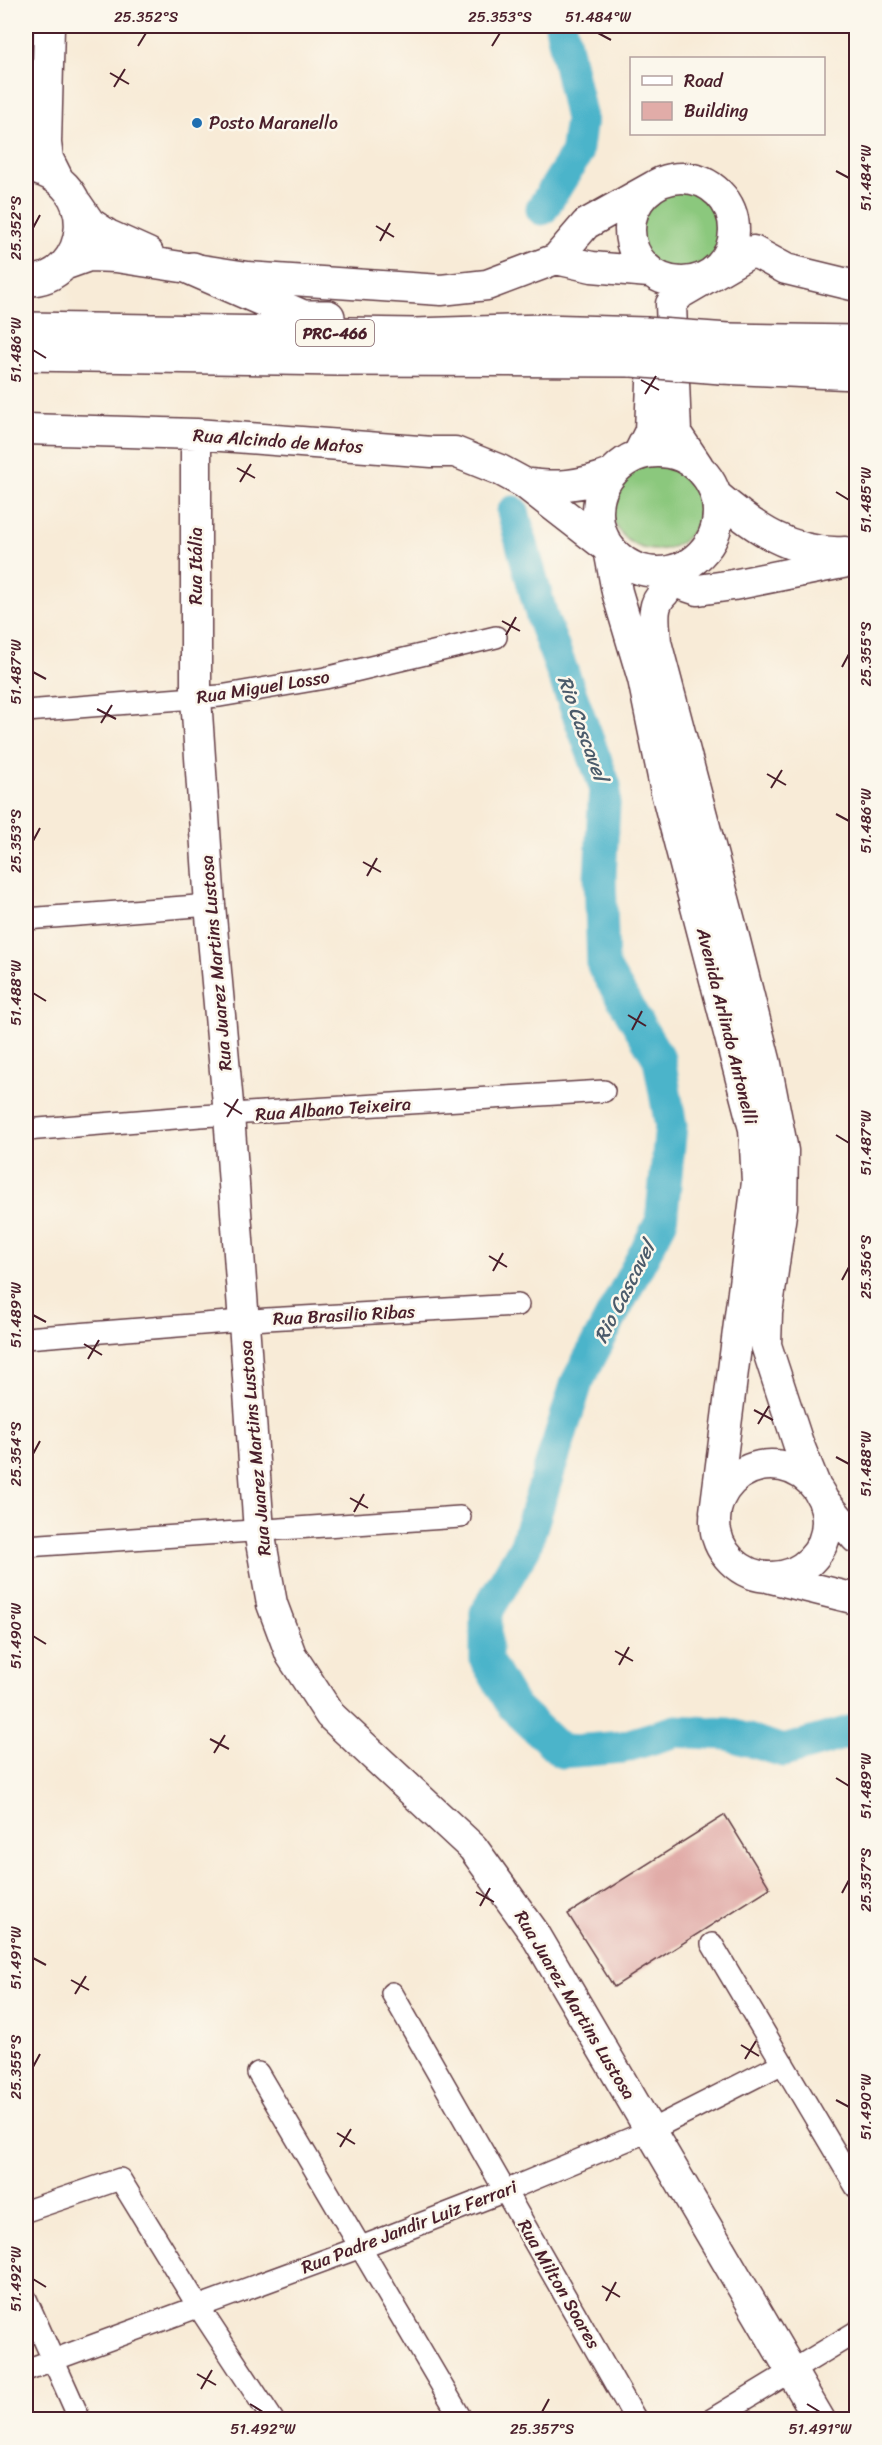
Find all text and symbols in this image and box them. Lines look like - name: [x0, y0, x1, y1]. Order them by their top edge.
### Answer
- text: 25.352°S: [114, 4, 179, 30]
- text: 25.353°S: [468, 4, 532, 30]
- text: 51.484°W: [565, 4, 631, 30]
- legend: [630, 57, 825, 135]
- text: Road: [684, 65, 724, 97]
- text: Building: [684, 95, 748, 127]
- place label: Posto Maranello: [209, 107, 338, 139]
- marker: Posto Maranello: [190, 116, 204, 130]
- text: 51.484°W: [853, 145, 879, 211]
- text: 25.352°S: [3, 195, 29, 260]
- text: 51.486°W: [3, 317, 29, 383]
- road number: PRC-466: [296, 320, 374, 346]
- street label: Rua Alcindo de Matos: [192, 419, 365, 463]
- text: 51.485°W: [853, 467, 879, 533]
- street label: Rua Itália: [180, 527, 212, 605]
- text: 25.355°S: [853, 621, 879, 686]
- text: 51.487°W: [3, 639, 29, 705]
- street label: Rua Miguel Losso: [194, 661, 332, 713]
- water label: Rio Cascavel: [547, 670, 619, 790]
- text: 51.486°W: [853, 788, 879, 854]
- text: 25.353°S: [3, 809, 29, 873]
- street label: Rua Juarez Martins Lustosa: [191, 854, 241, 1072]
- street label: Avenida Arlindo Antonelli: [687, 923, 767, 1129]
- text: 51.488°W: [3, 960, 29, 1026]
- street label: Rua Albano Teixeira: [254, 1088, 412, 1130]
- text: 51.487°W: [853, 1110, 879, 1176]
- water label: Rio Cascavel: [584, 1231, 667, 1349]
- text: 25.356°S: [853, 1234, 879, 1299]
- text: 51.489°W: [3, 1282, 29, 1348]
- street label: Rua Brasilio Ribas: [272, 1295, 417, 1335]
- street label: Rua Juarez Martins Lustosa: [230, 1339, 280, 1557]
- text: 25.354°S: [3, 1421, 29, 1486]
- text: 51.488°W: [853, 1431, 879, 1497]
- text: 51.490°W: [3, 1602, 29, 1669]
- text: 51.489°W: [853, 1753, 879, 1819]
- text: 25.357°S: [853, 1847, 879, 1912]
- street label: Rua Juarez Martins Lustosa: [506, 1904, 644, 2106]
- text: 51.491°W: [3, 1926, 29, 1990]
- text: 25.355°S: [3, 2034, 29, 2099]
- text: 51.490°W: [853, 2073, 879, 2140]
- street label: Rua Padre Jandir Luiz Ferrari: [296, 2171, 523, 2283]
- street label: Rua Milton Soares: [509, 2213, 610, 2356]
- text: 51.492°W: [3, 2246, 29, 2312]
- text: 51.492°W: [230, 2416, 296, 2442]
- text: 25.357°S: [510, 2416, 575, 2442]
- text: 51.491°W: [788, 2416, 852, 2442]

